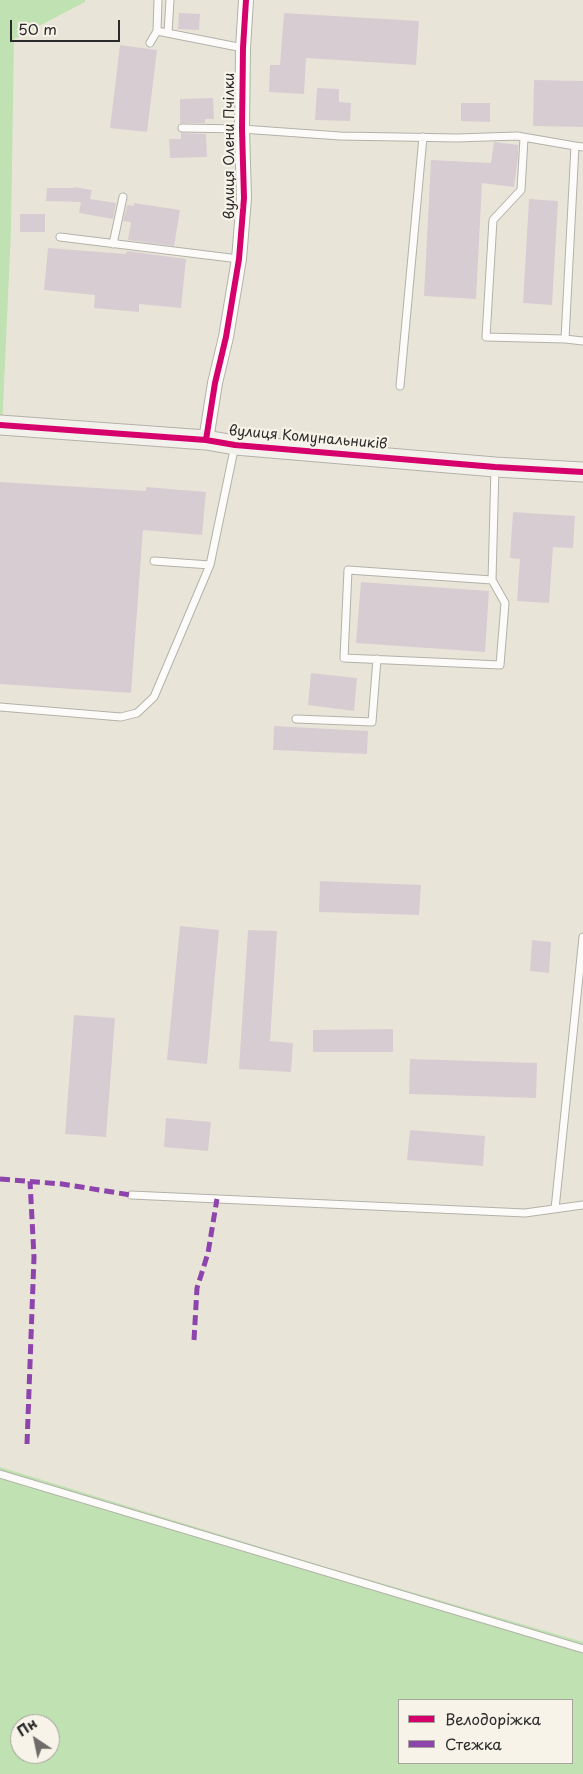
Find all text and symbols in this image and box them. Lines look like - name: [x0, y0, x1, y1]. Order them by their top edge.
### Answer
- scale bar: [12, 10, 122, 42]
- text: 50 m: [18, 17, 57, 40]
- street label: вулиця Олени Пчілки: [222, 73, 238, 219]
- street label: вулиця Комунальників: [228, 423, 388, 453]
- legend: [398, 1699, 573, 1764]
- text: Велодоріжка: [445, 1707, 541, 1730]
- text: Пн: [13, 1713, 41, 1741]
- north arrow: [10, 1714, 60, 1764]
- text: Стежка: [445, 1732, 502, 1755]

